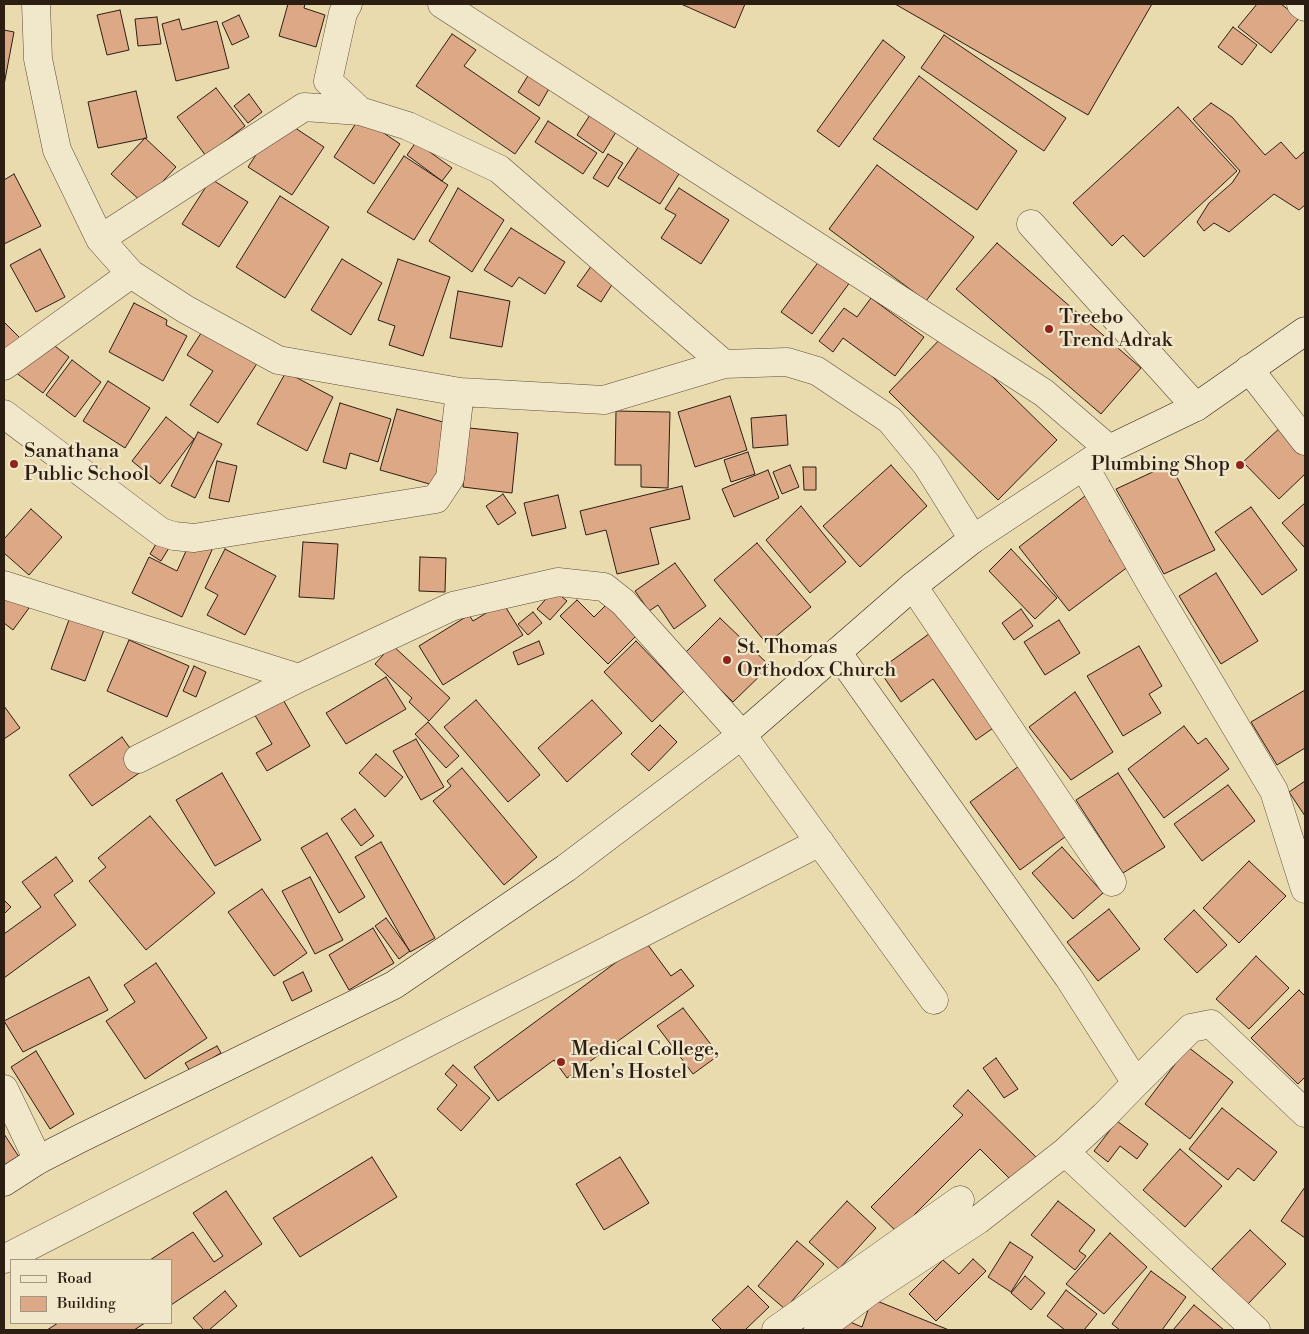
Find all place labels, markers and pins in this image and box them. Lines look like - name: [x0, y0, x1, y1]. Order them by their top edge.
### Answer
- place label: Treebo Trend Adrak: [1059, 306, 1172, 353]
- marker: Treebo Trend Adrak: [1043, 323, 1055, 335]
- place label: Sanathana Public School: [24, 440, 149, 487]
- place label: Plumbing Shop: [1091, 453, 1230, 477]
- marker: Sanathana Public School: [8, 458, 20, 470]
- marker: Plumbing Shop: [1234, 459, 1246, 471]
- place label: St. Thomas Orthodox Church: [737, 636, 896, 683]
- marker: St. Thomas Orthodox Church: [721, 654, 733, 666]
- place label: Medical College, Men's Hostel: [571, 1038, 719, 1085]
- marker: Medical College, Men's Hostel: [555, 1056, 567, 1068]

